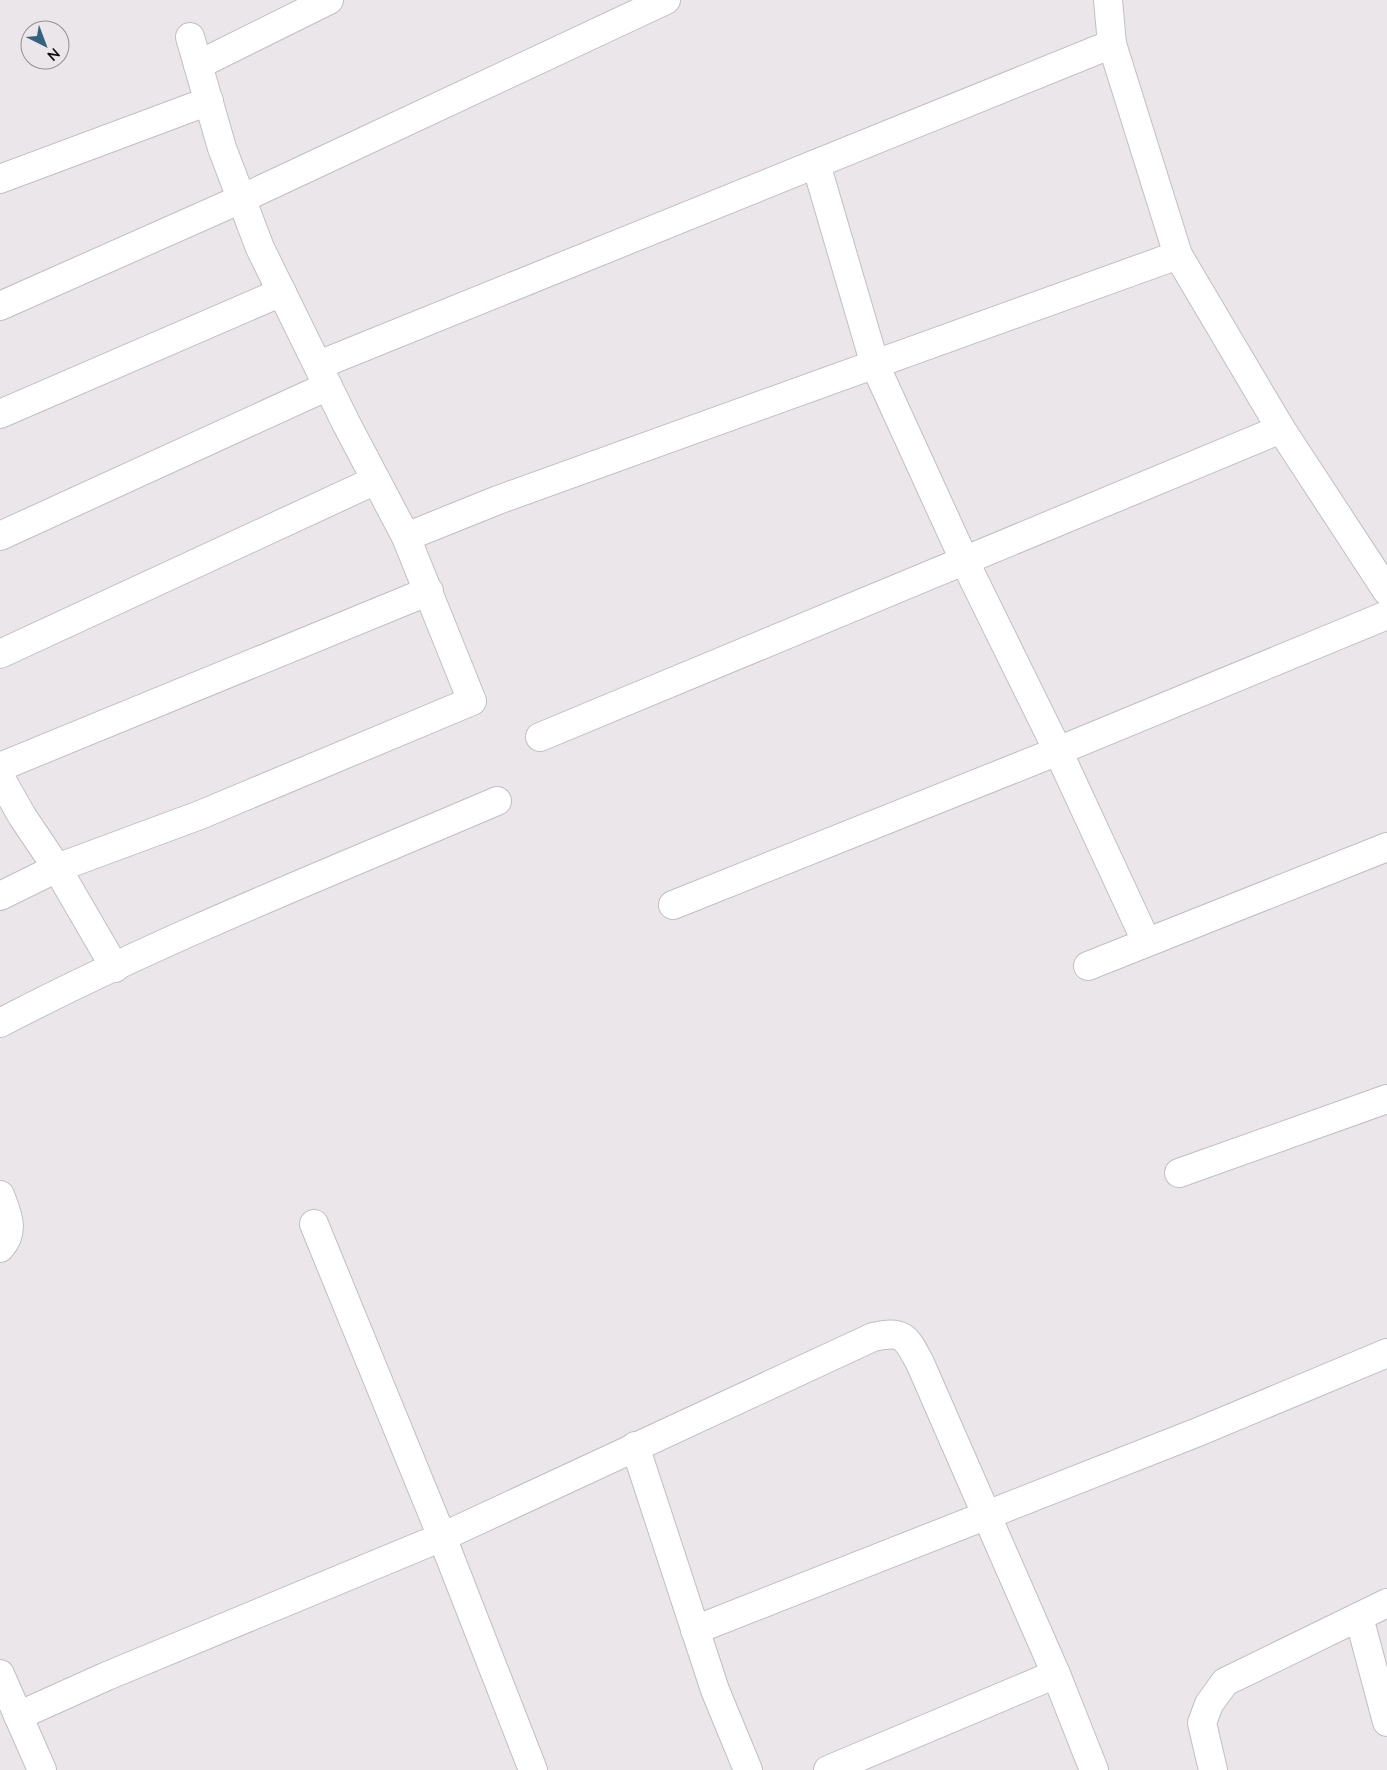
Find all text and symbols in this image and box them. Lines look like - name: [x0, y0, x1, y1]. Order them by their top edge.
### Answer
- north arrow: [20, 20, 70, 70]
- text: N: [44, 45, 64, 65]

